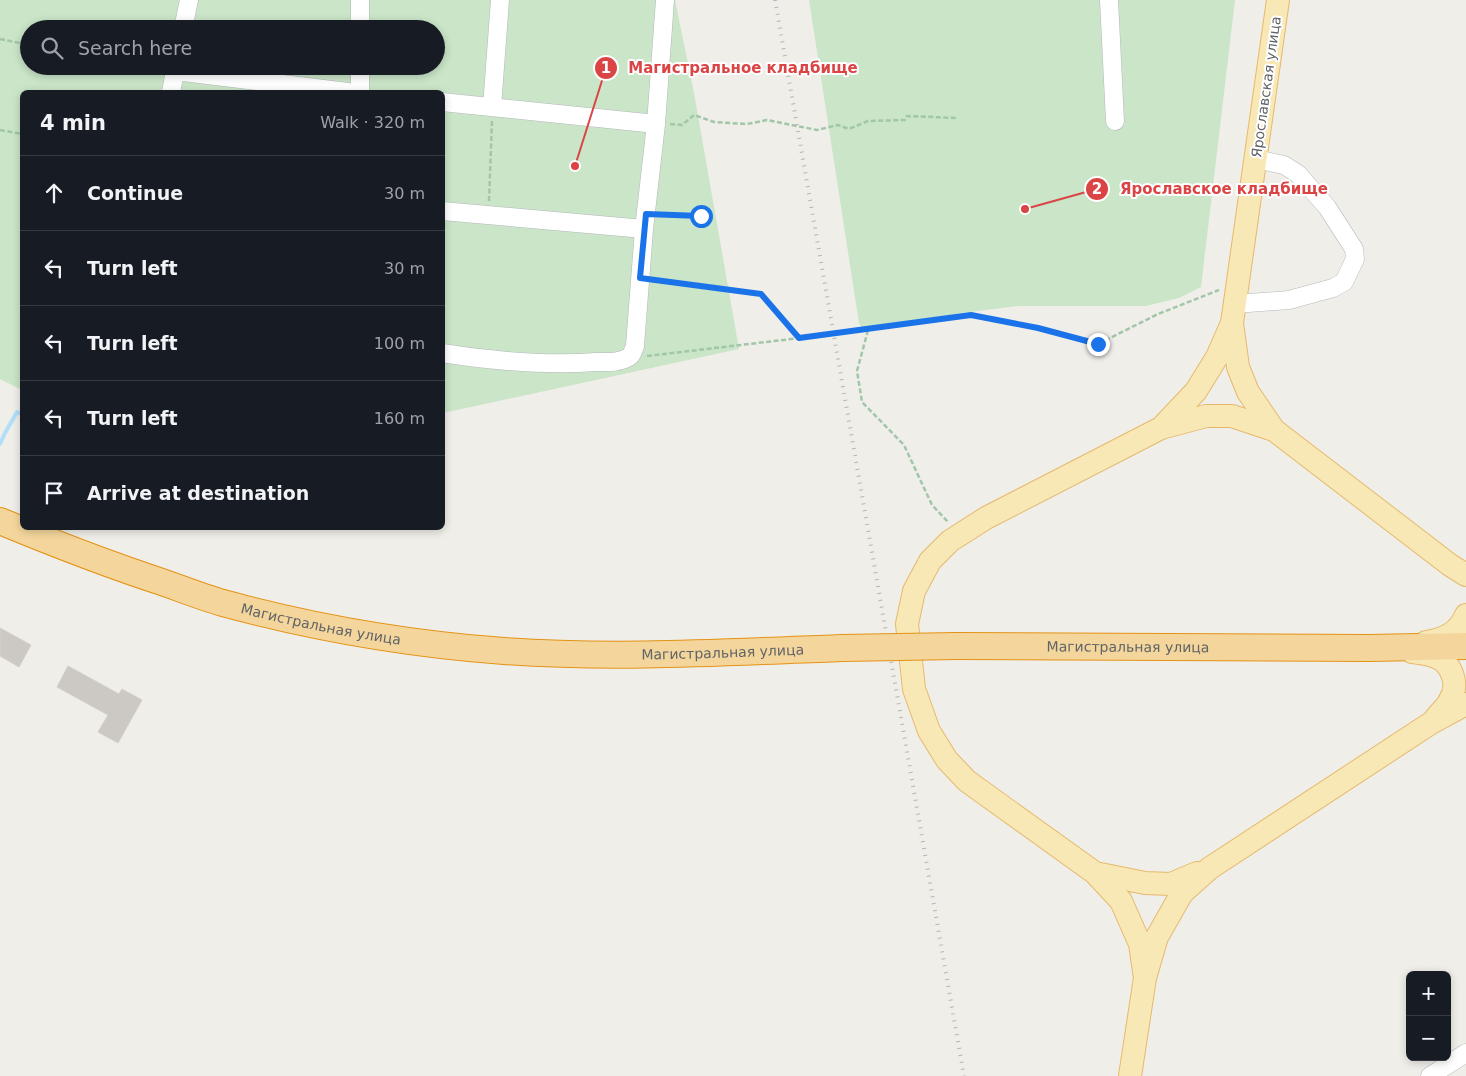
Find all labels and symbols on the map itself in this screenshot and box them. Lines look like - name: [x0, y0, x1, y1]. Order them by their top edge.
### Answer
- street label: Ярославская улица: [1248, 15, 1284, 159]
- callout: Магистральное кладбище: [594, 53, 868, 83]
- text: 1: [601, 59, 611, 77]
- text: Магистральное кладбище: [628, 59, 858, 77]
- callout: Ярославское кладбище: [1085, 174, 1338, 204]
- text: 2: [1092, 180, 1102, 198]
- text: Ярославское кладбище: [1120, 180, 1328, 198]
- route start: [690, 205, 713, 228]
- route end: [1087, 333, 1110, 356]
- street label: Магистральная улица: [239, 600, 402, 648]
- street label: Магистральная улица: [1047, 638, 1209, 655]
- street label: Магистральная улица: [641, 641, 804, 663]

